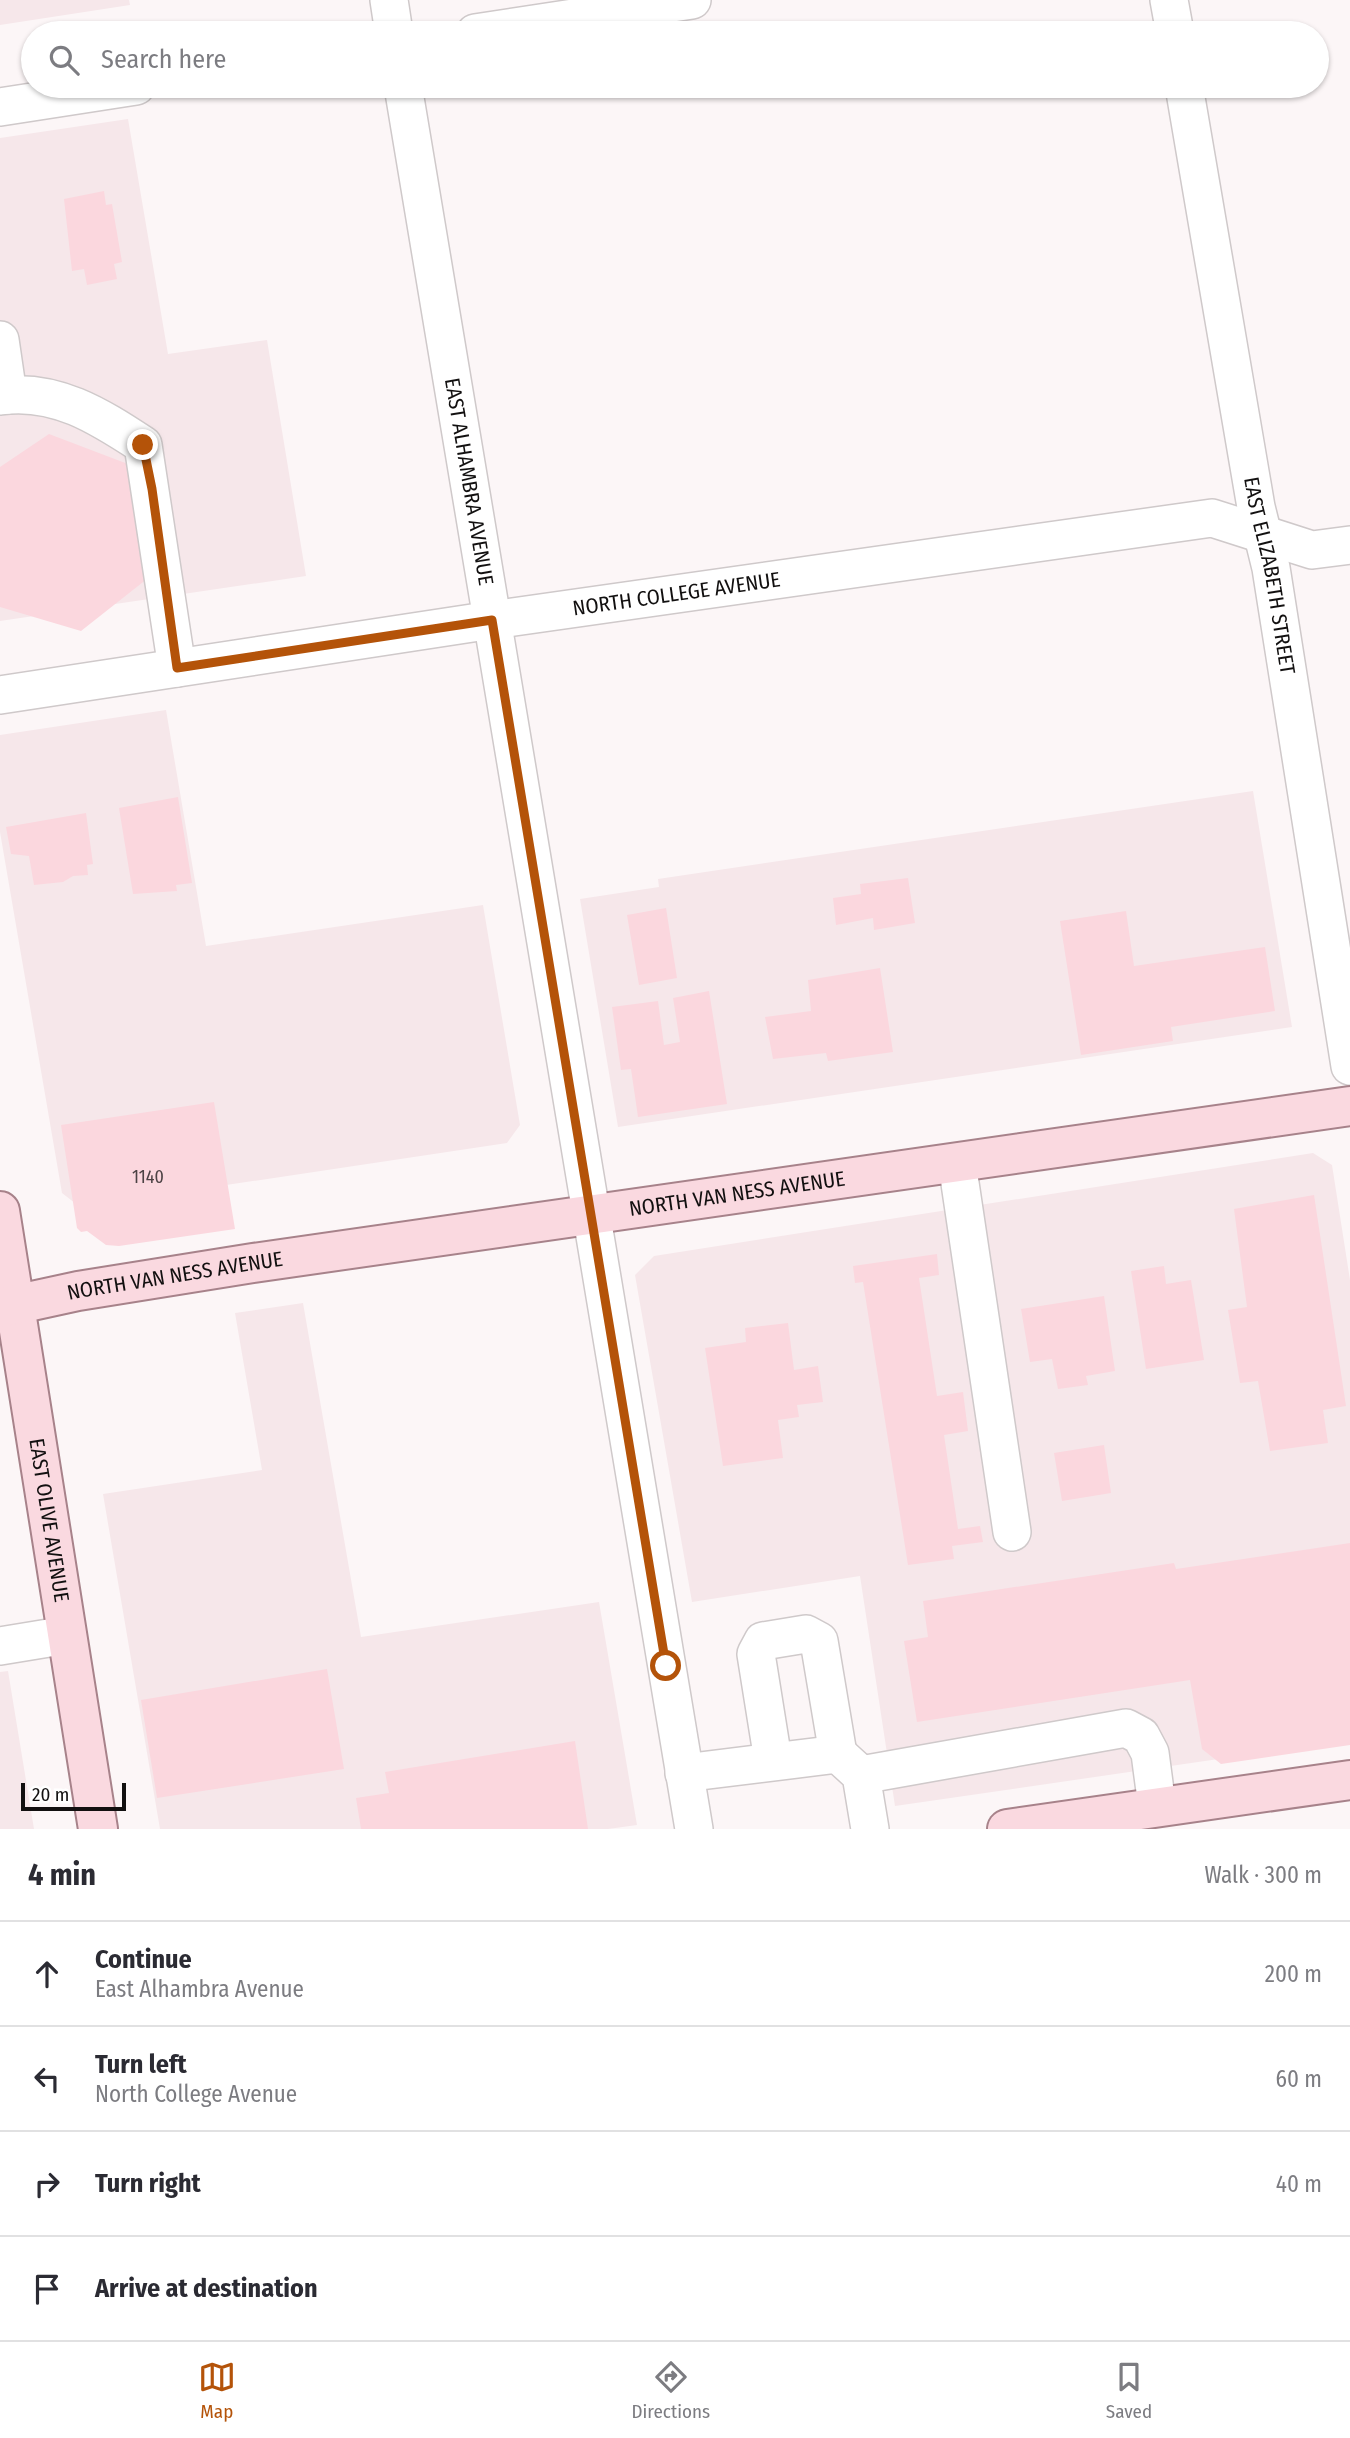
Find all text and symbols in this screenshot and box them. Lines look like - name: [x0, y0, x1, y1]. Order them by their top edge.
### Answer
- search box: [21, 21, 1329, 98]
- icon: search: [45, 41, 83, 79]
- text: Search here: [101, 44, 226, 75]
- street label: EAST ALHAMBRA AVENUE: [439, 376, 499, 587]
- route end: [127, 429, 158, 460]
- street label: EAST ELIZABETH STREET: [1238, 475, 1301, 676]
- street label: NORTH COLLEGE AVENUE: [571, 566, 782, 621]
- street label: NORTH VAN NESS AVENUE: [627, 1165, 847, 1222]
- house number: 1140: [132, 1166, 164, 1188]
- street label: NORTH VAN NESS AVENUE: [65, 1246, 284, 1306]
- street label: EAST OLIVE AVENUE: [23, 1436, 75, 1604]
- route start: [650, 1650, 681, 1681]
- scale bar: [21, 1780, 126, 1812]
- text: 20 m: [32, 1783, 69, 1806]
- text: 4 min: [28, 1857, 96, 1893]
- text: Walk · 300 m: [1205, 1861, 1322, 1889]
- text: Continue: [95, 1944, 192, 1975]
- icon: ahead: [28, 1955, 66, 1993]
- text: 200 m: [1265, 1960, 1322, 1988]
- text: East Alhambra Avenue: [95, 1975, 304, 2003]
- text: Turn left: [95, 2049, 187, 2080]
- icon: left: [28, 2060, 66, 2098]
- text: 60 m: [1276, 2065, 1322, 2093]
- text: North College Avenue: [95, 2080, 297, 2108]
- icon: right: [28, 2165, 66, 2203]
- text: Turn right: [95, 2168, 201, 2199]
- text: 40 m: [1276, 2170, 1322, 2198]
- icon: arrive: [28, 2270, 66, 2308]
- text: Arrive at destination: [95, 2273, 318, 2304]
- tab: Map: [198, 2358, 236, 2423]
- tab: Directions: [632, 2358, 710, 2423]
- tab: Saved: [1106, 2358, 1152, 2423]

